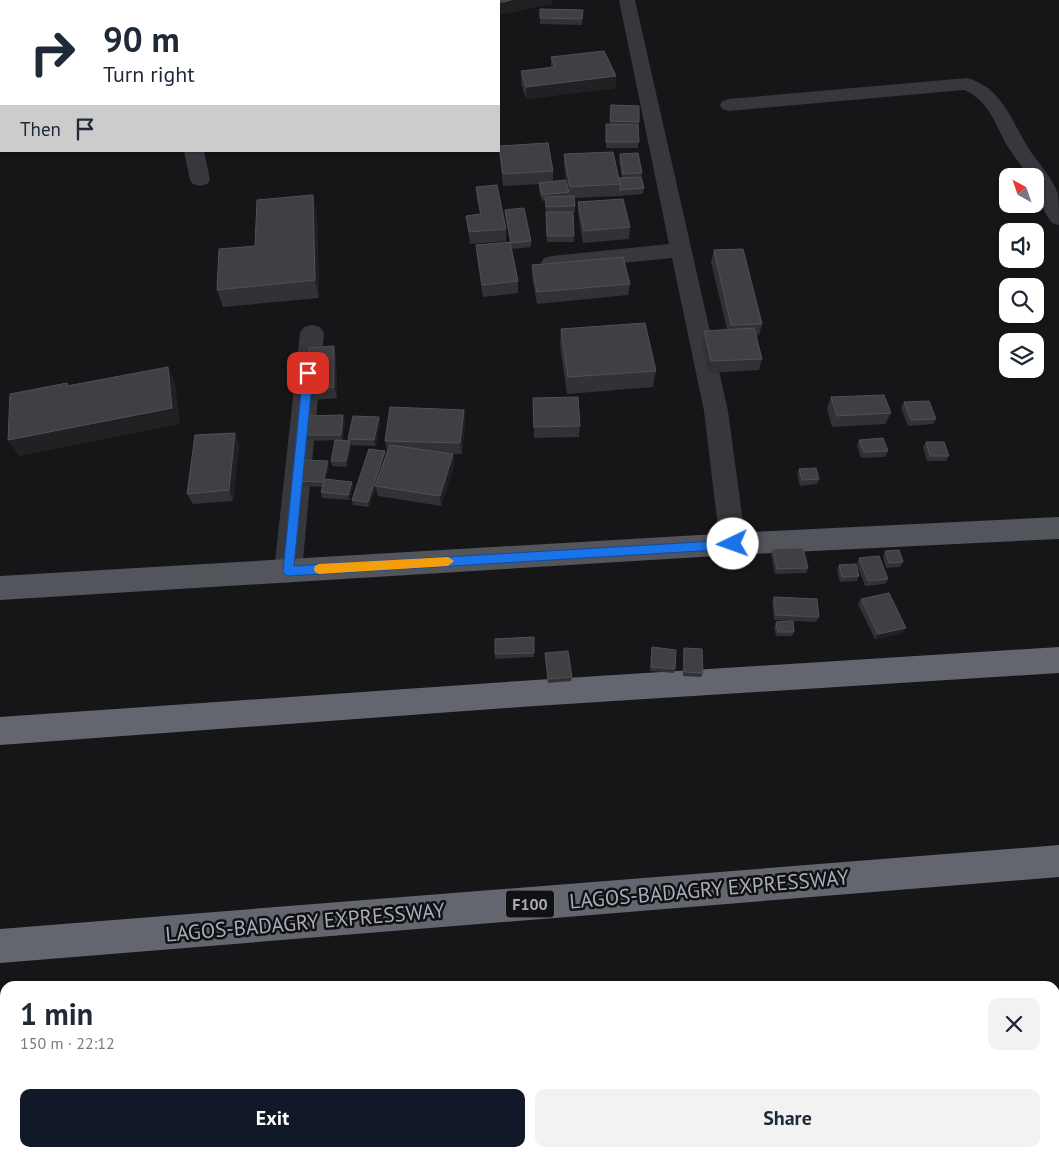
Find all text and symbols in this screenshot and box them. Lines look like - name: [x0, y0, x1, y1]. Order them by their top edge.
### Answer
- text: 90 m: [103, 16, 180, 62]
- icon: right: [20, 20, 85, 85]
- text: Turn right: [103, 60, 195, 88]
- icon: arrive: [71, 115, 99, 143]
- text: Then: [20, 117, 61, 141]
- north arrow: [999, 168, 1044, 212]
- map controls: [999, 168, 1044, 378]
- button: sound: [999, 223, 1044, 268]
- button: search: [999, 278, 1044, 323]
- button: layers: [999, 333, 1044, 378]
- pin: [287, 352, 329, 394]
- icon: arrive: [294, 359, 322, 387]
- position arrow: [706, 517, 758, 569]
- street label: LAGOS-BADAGRY EXPRESSWAY: [568, 863, 850, 915]
- road number: F100: [506, 891, 554, 918]
- street label: LAGOS-BADAGRY EXPRESSWAY: [164, 896, 446, 948]
- text: 1 min: [20, 994, 93, 1033]
- button: close: [988, 998, 1040, 1050]
- text: 150 m · 22:12: [20, 1033, 115, 1053]
- button: Exit: [20, 1089, 525, 1147]
- button: Share: [535, 1089, 1040, 1147]

